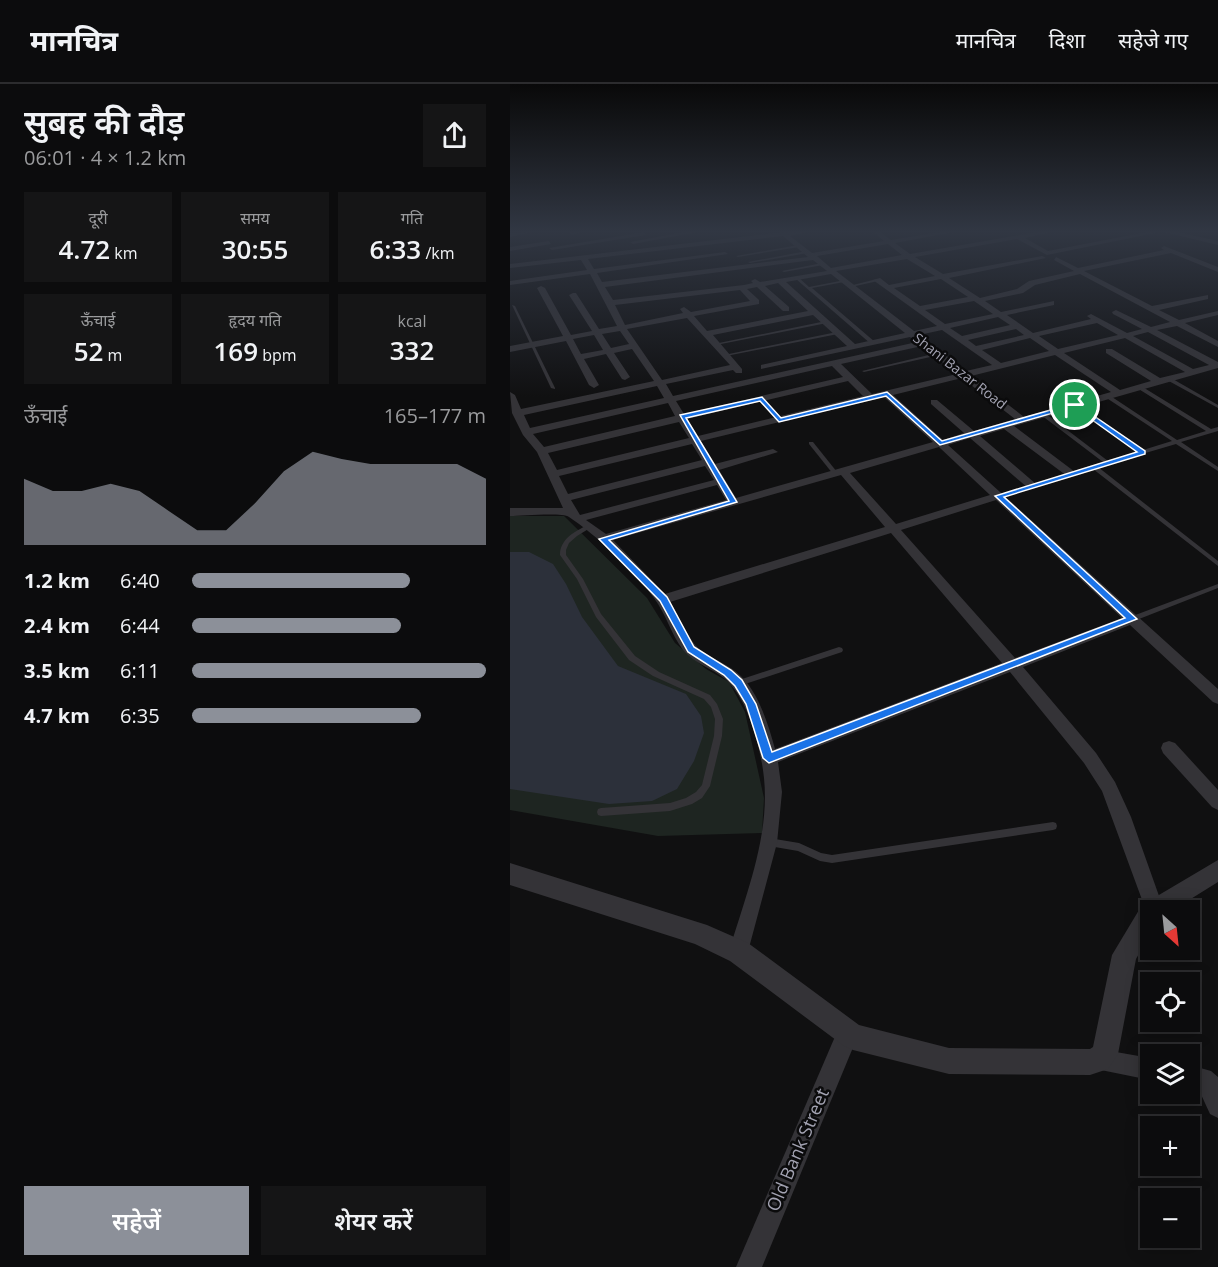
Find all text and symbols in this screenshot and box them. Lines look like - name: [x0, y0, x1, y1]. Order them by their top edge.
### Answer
- text: मानचित्र: [30, 21, 118, 59]
- text: मानचित्र: [956, 26, 1016, 54]
- text: दिशा: [1049, 26, 1085, 54]
- text: सहेजे गए: [1118, 26, 1188, 54]
- text: सुबह की दौड़: [24, 99, 185, 144]
- button: share: [423, 104, 486, 167]
- text: 06:01 · 4 × 1.2 km: [24, 144, 186, 171]
- text: दूरी: [88, 207, 108, 229]
- text: समय: [240, 207, 270, 229]
- text: गति: [401, 207, 423, 229]
- text: 4.72: [58, 231, 110, 267]
- text: 30:55: [222, 231, 288, 267]
- text: 6:33: [370, 231, 421, 267]
- text: km: [110, 242, 138, 264]
- text: /km: [421, 242, 454, 264]
- text: ऊँचाई: [81, 309, 115, 331]
- text: हृदय गति: [228, 309, 282, 331]
- text: kcal: [398, 310, 427, 332]
- street label: Shani Bazar Road: [910, 328, 1011, 413]
- text: 332: [390, 332, 434, 368]
- text: 52: [74, 333, 103, 369]
- text: 169: [213, 333, 258, 369]
- text: m: [103, 344, 122, 366]
- text: bpm: [258, 344, 297, 366]
- pin: [1049, 379, 1100, 430]
- icon: arrive: [1058, 388, 1091, 421]
- text: ऊँचाई: [24, 402, 67, 429]
- text: 165–177 m: [384, 402, 486, 429]
- text: 1.2 km: [24, 567, 90, 594]
- text: 6:40: [120, 567, 160, 594]
- text: 2.4 km: [24, 612, 90, 639]
- text: 6:44: [120, 612, 160, 639]
- text: 3.5 km: [24, 657, 90, 684]
- text: 6:11: [120, 657, 160, 684]
- text: 4.7 km: [24, 702, 90, 729]
- text: 6:35: [120, 702, 160, 729]
- north arrow: [1140, 900, 1200, 960]
- map controls: [1140, 900, 1200, 1248]
- button: locate: [1140, 972, 1200, 1032]
- button: layers: [1140, 1044, 1200, 1104]
- street label: Old Bank Street: [760, 1084, 834, 1215]
- button: +: [1140, 1116, 1200, 1176]
- button: सहेजें: [24, 1186, 249, 1255]
- button: शेयर करें: [261, 1186, 486, 1255]
- button: −: [1140, 1188, 1200, 1248]

